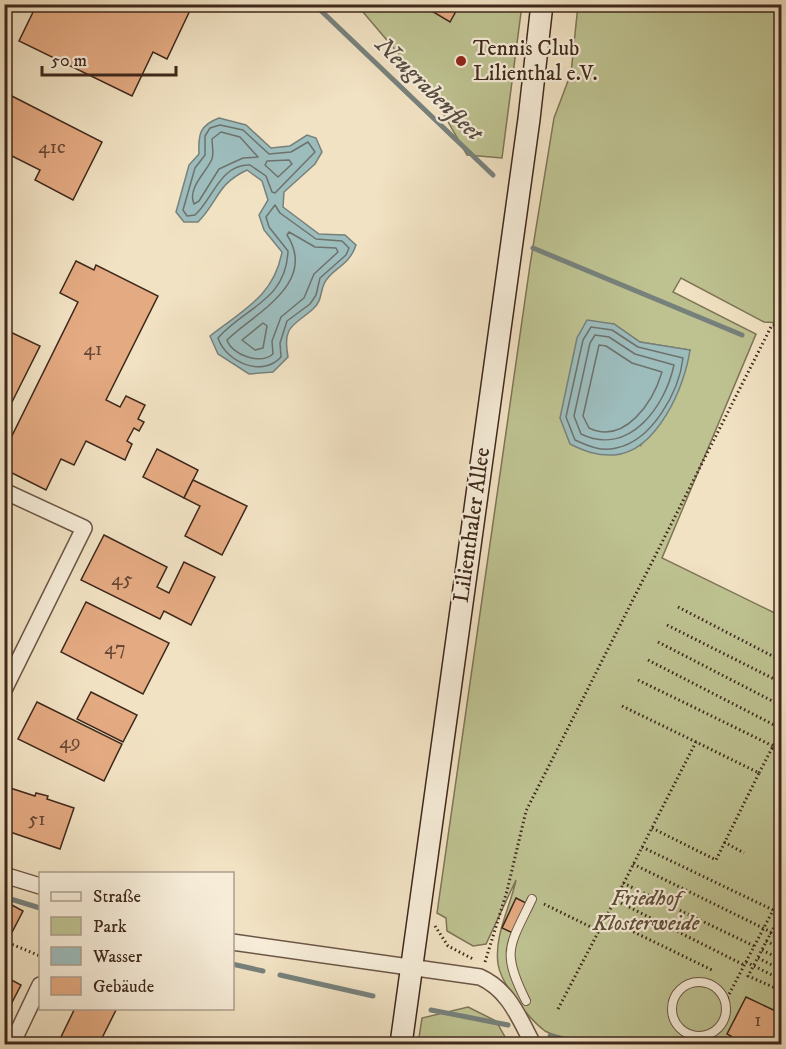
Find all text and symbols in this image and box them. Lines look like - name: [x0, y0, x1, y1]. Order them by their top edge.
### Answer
- water label: Neugrabenfleet: [368, 29, 490, 149]
- place label: Tennis Club Lilienthal e.V.: [473, 35, 598, 87]
- scale bar: [42, 39, 176, 77]
- text: 50 m: [51, 50, 87, 72]
- marker: Tennis Club Lilienthal e.V.: [454, 54, 468, 68]
- house number: 41c: [38, 135, 66, 160]
- house number: 41: [84, 337, 102, 362]
- street label: Lilienthaler Allee: [448, 446, 496, 604]
- house number: 45: [111, 567, 133, 592]
- house number: 47: [104, 636, 126, 661]
- house number: 49: [59, 730, 81, 755]
- house number: 51: [28, 807, 46, 832]
- legend: [39, 872, 234, 1010]
- park label: Friedhof Klosterweide: [592, 885, 700, 937]
- text: Straße: [93, 886, 141, 908]
- text: Park: [93, 916, 127, 938]
- text: Wasser: [92, 946, 143, 968]
- text: Gebäude: [93, 976, 154, 998]
- house number: 1: [754, 1008, 762, 1033]

